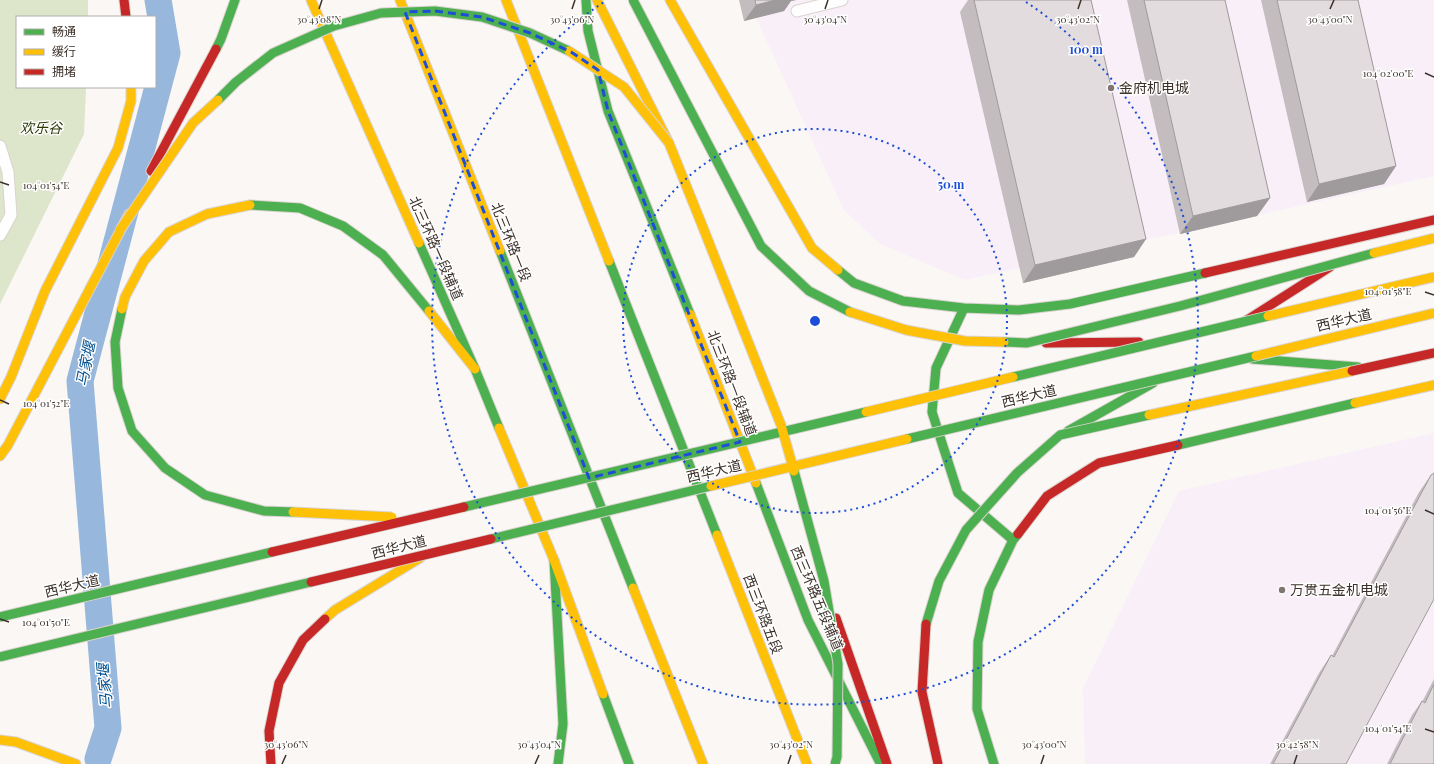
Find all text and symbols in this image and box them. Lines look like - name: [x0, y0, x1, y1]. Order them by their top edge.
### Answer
- text: 30°43'08"N: [297, 12, 341, 26]
- text: 30°43'06"N: [550, 12, 594, 26]
- text: 30°43'04"N: [803, 12, 847, 26]
- text: 30°43'02"N: [1056, 12, 1100, 26]
- text: 30°43'00"N: [1307, 12, 1353, 26]
- legend: [16, 16, 156, 88]
- text: 畅通: [52, 23, 76, 39]
- text: 100 m: [1069, 41, 1103, 57]
- text: 缓行: [52, 43, 76, 59]
- text: 拥堵: [52, 63, 76, 79]
- text: 104°02'00"E: [1363, 66, 1413, 80]
- place label: 金府机电城: [1119, 78, 1189, 97]
- marker: 金府机电城: [1106, 83, 1116, 93]
- park label: 欢乐谷: [20, 118, 64, 137]
- text: 50 m: [938, 176, 965, 192]
- text: 104°01'54"E: [23, 178, 69, 192]
- street label: 北三环路一段辅道: [405, 193, 468, 303]
- street label: 北三环路一段: [487, 199, 536, 284]
- text: 104°01'58"E: [1364, 284, 1412, 298]
- street label: 西华大道: [1314, 304, 1373, 335]
- centre of rings: [808, 314, 822, 328]
- street label: 北三环路一段辅道: [704, 327, 761, 439]
- water label: 马家堰: [71, 337, 100, 388]
- street label: 西华大道: [999, 380, 1058, 411]
- text: 104°01'52"E: [23, 396, 69, 410]
- street label: 西华大道: [684, 455, 743, 486]
- text: 104°01'56"E: [1364, 503, 1412, 517]
- street label: 西华大道: [369, 531, 428, 563]
- street label: 西三环路五段辅道: [787, 543, 848, 653]
- street label: 西华大道: [42, 570, 101, 601]
- street label: 西三环路五段: [740, 571, 787, 656]
- place label: 万贯五金机电城: [1290, 580, 1388, 599]
- marker: 万贯五金机电城: [1277, 585, 1287, 595]
- text: 104°01'50"E: [22, 615, 70, 629]
- water label: 马家堰: [92, 660, 116, 709]
- text: 104°01'54"E: [1365, 721, 1411, 735]
- text: 30°43'06"N: [264, 737, 308, 751]
- text: 30°43'04"N: [517, 737, 561, 751]
- text: 30°43'02"N: [769, 737, 813, 751]
- text: 30°43'00"N: [1021, 737, 1067, 751]
- text: 30°42'58"N: [1275, 737, 1319, 751]

